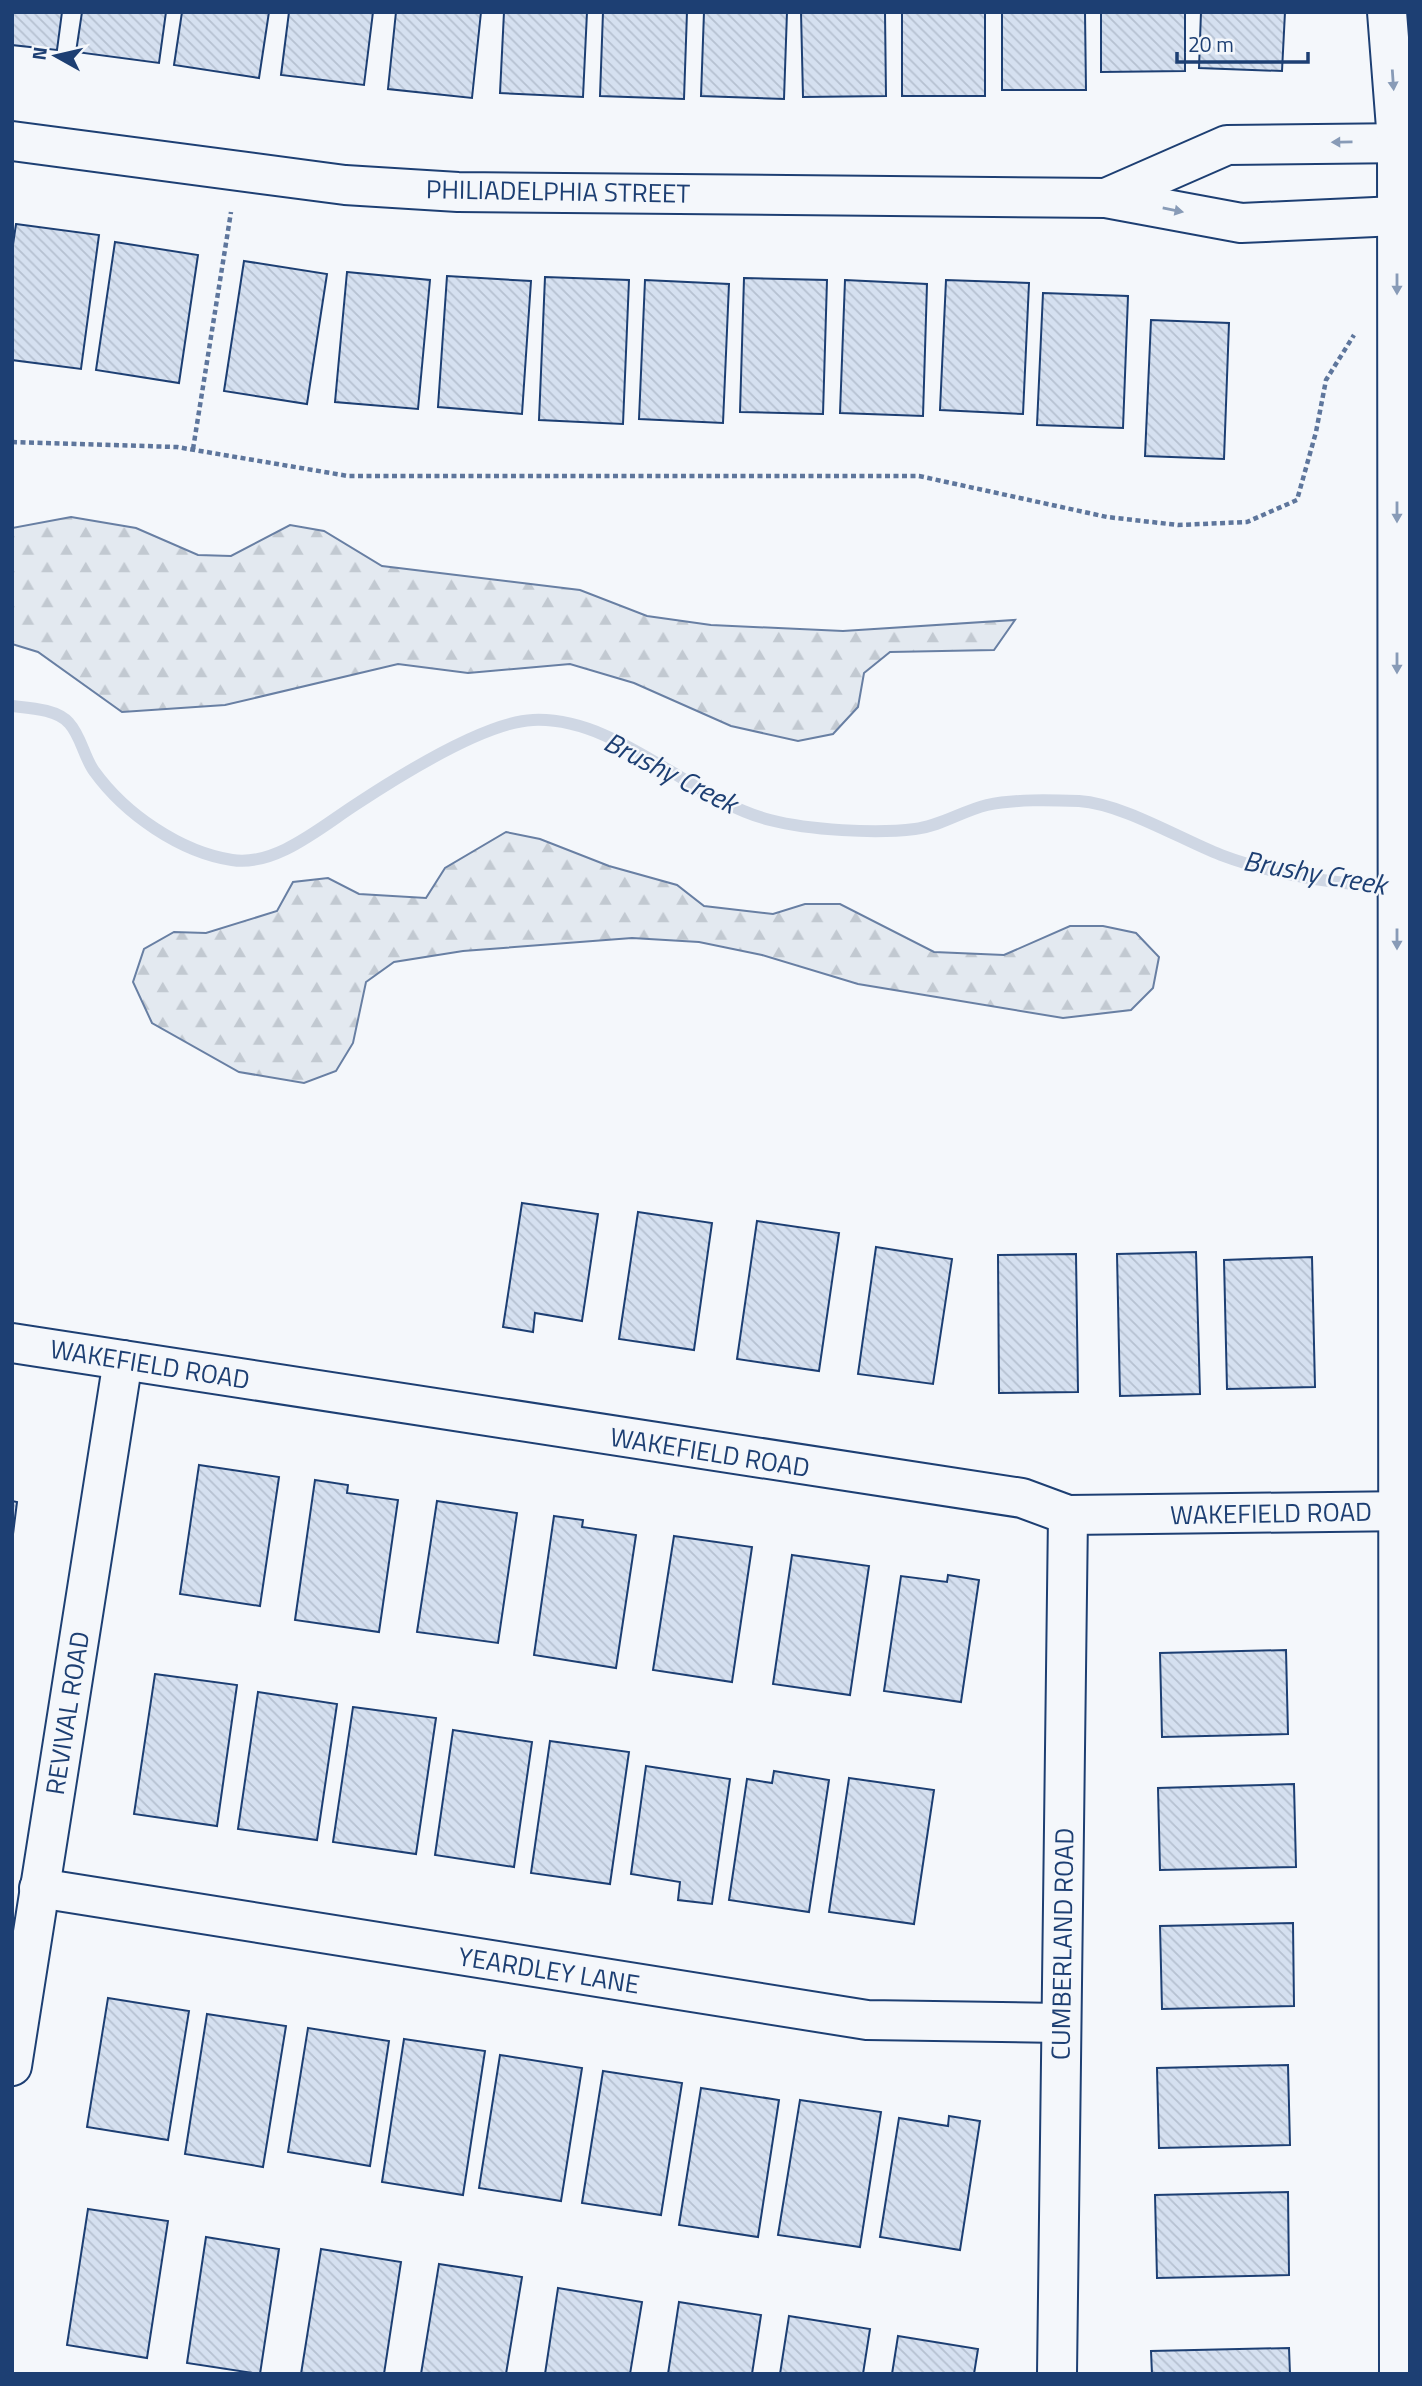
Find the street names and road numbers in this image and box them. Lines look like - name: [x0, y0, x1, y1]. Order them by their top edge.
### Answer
- street label: PHILIADELPHIA STREET: [426, 169, 691, 213]
- street label: WAKEFIELD ROAD: [47, 1329, 253, 1399]
- street label: WAKEFIELD ROAD: [607, 1417, 813, 1487]
- street label: WAKEFIELD ROAD: [1170, 1492, 1372, 1534]
- street label: REVIVAL ROAD: [35, 1628, 99, 1798]
- street label: CUMBERLAND ROAD: [1040, 1828, 1084, 2060]
- street label: YEARDLEY LANE: [456, 1936, 642, 2004]

